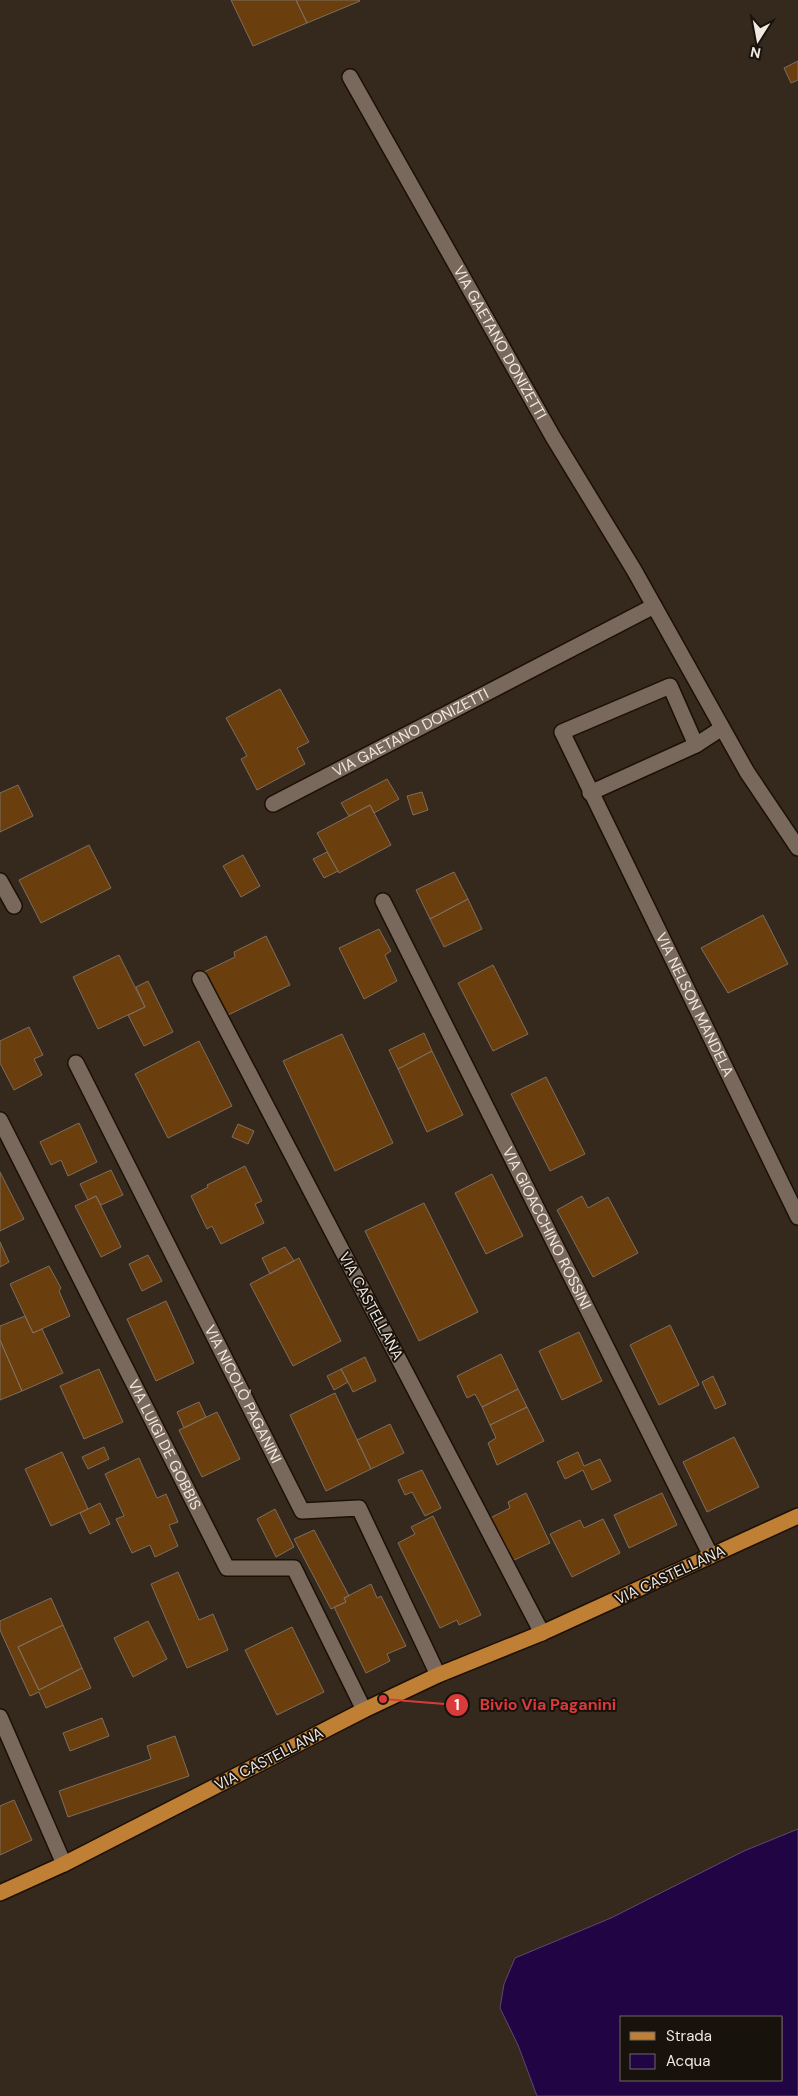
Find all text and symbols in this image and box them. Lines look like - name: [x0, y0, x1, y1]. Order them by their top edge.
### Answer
- north arrow: [733, 15, 783, 65]
- text: N: [749, 43, 762, 63]
- street label: VIA GAETANO DONIZETTI: [449, 262, 551, 423]
- street label: VIA GAETANO DONIZETTI: [329, 684, 492, 781]
- street label: VIA NELSON MANDELA: [651, 929, 738, 1080]
- street label: VIA GIOACCHINO ROSSINI: [498, 1144, 596, 1313]
- street label: VIA CASTELLANA: [334, 1249, 408, 1363]
- street label: VIA NICOLÒ PAGANINI: [200, 1322, 286, 1467]
- street label: VIA LUIGI DE GOBBIS: [123, 1376, 206, 1513]
- street label: VIA CASTELLANA: [612, 1541, 728, 1609]
- callout: Bivio Via Paganini: [445, 1689, 626, 1720]
- text: Bivio Via Paganini: [480, 1694, 616, 1715]
- text: 1: [454, 1695, 460, 1715]
- street label: VIA CASTELLANA: [211, 1723, 327, 1795]
- legend: [620, 2016, 783, 2081]
- text: Strada: [666, 2026, 712, 2046]
- text: Acqua: [666, 2051, 710, 2071]

